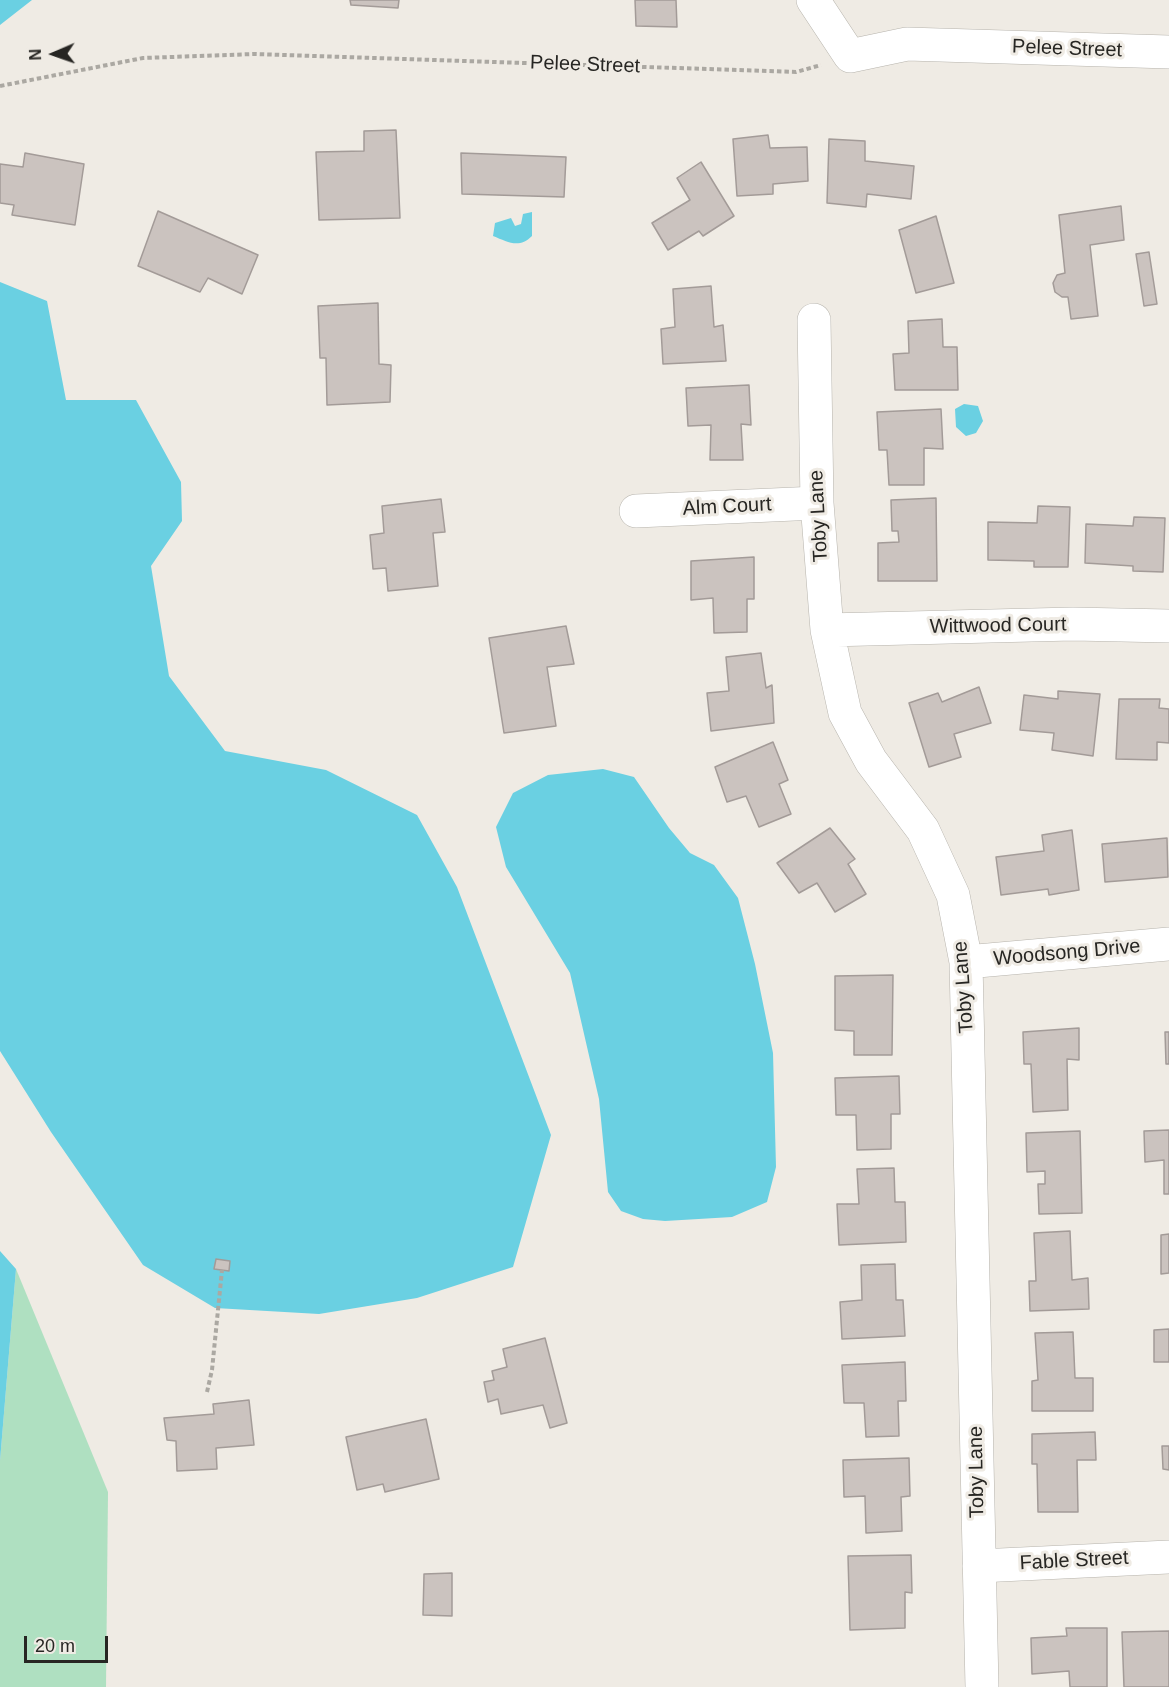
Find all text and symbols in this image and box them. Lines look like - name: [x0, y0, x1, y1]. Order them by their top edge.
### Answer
- north arrow: [24, 24, 84, 84]
- street label: Pelee Street: [1012, 35, 1122, 63]
- text: N: [27, 49, 44, 61]
- street label: Pelee Street: [530, 51, 640, 79]
- street label: Toby Lane: [805, 469, 833, 563]
- street label: Alm Court: [682, 493, 772, 521]
- street label: Wittwood Court: [929, 613, 1067, 639]
- street label: Woodsong Drive: [992, 935, 1142, 971]
- street label: Toby Lane: [949, 940, 979, 1034]
- street label: Toby Lane: [964, 1426, 990, 1518]
- street label: Fable Street: [1019, 1546, 1129, 1576]
- scale bar: [27, 1624, 111, 1662]
- text: 20 m: [35, 1636, 75, 1656]

